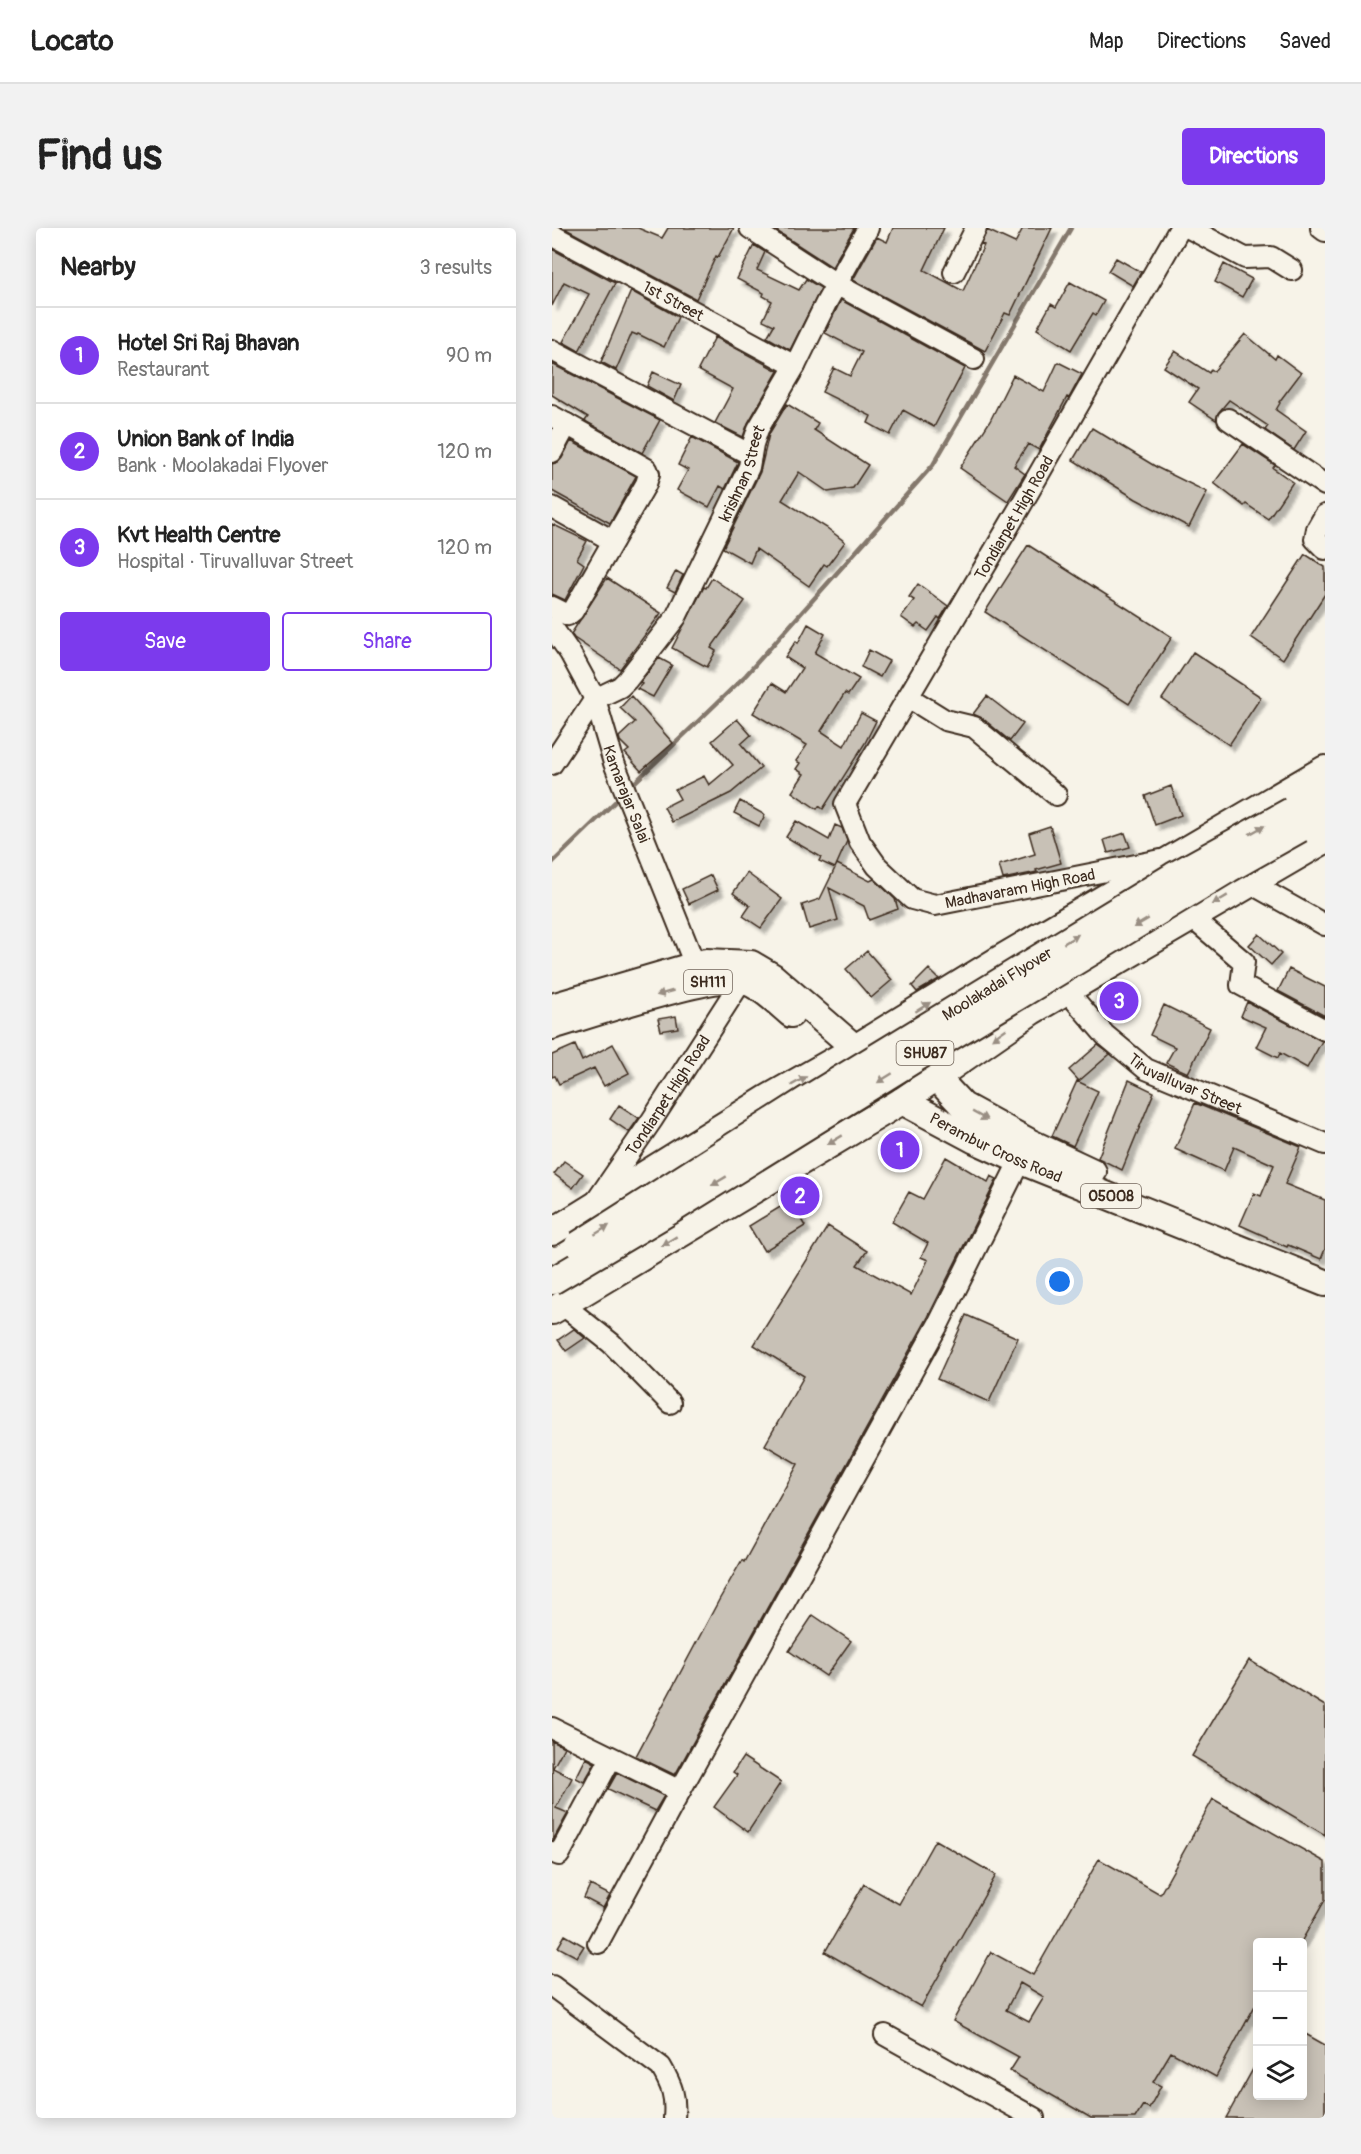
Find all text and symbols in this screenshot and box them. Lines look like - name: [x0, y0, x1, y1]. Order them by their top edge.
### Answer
- text: Locato: [30, 24, 114, 59]
- text: Map: [1089, 28, 1124, 55]
- text: Directions: [1157, 28, 1246, 55]
- text: Saved: [1279, 28, 1331, 55]
- button: Directions: [1182, 128, 1325, 185]
- text: Find us: [36, 130, 162, 182]
- text: Nearby: [60, 251, 136, 283]
- text: 3 results: [420, 255, 492, 280]
- street label: 1st Street: [639, 277, 708, 326]
- text: Hotel Sri Raj Bhavan: [117, 329, 300, 357]
- text: 1: [76, 343, 83, 368]
- text: 90 m: [446, 343, 492, 368]
- text: Restaurant: [117, 357, 209, 382]
- street label: krishnan Street: [715, 421, 770, 525]
- text: Union Bank of India: [117, 425, 294, 453]
- text: 2: [74, 439, 85, 464]
- text: 120 m: [437, 439, 492, 464]
- street label: Tondiarpet High Road: [970, 452, 1058, 584]
- text: Bank · Moolakadai Flyover: [117, 453, 328, 478]
- text: Kvt Health Centre: [117, 521, 280, 549]
- text: 3: [74, 535, 85, 560]
- text: 120 m: [437, 535, 492, 560]
- text: Hospital · Tiruvalluvar Street: [117, 549, 353, 574]
- button: Save: [60, 612, 270, 671]
- button: Share: [282, 612, 492, 671]
- street label: Kamarajar Salai: [598, 743, 654, 846]
- one-way arrow: [1249, 825, 1266, 835]
- street label: Madhavaram High Road: [943, 865, 1097, 913]
- one-way arrow: [1212, 895, 1228, 906]
- one-way arrow: [1133, 918, 1149, 929]
- one-way arrow: [1063, 933, 1079, 944]
- street label: Moolakadai Flyover: [939, 943, 1057, 1025]
- road number: SH111: [684, 970, 732, 994]
- pin: 3: [1100, 978, 1138, 1024]
- one-way arrow: [656, 989, 674, 998]
- one-way arrow: [915, 1001, 931, 1012]
- one-way arrow: [991, 1028, 1007, 1039]
- street label: Tondiarpet High Road: [621, 1031, 715, 1160]
- road number: SHU87: [896, 1041, 953, 1065]
- street label: Tiruvalluvar Street: [1124, 1049, 1245, 1119]
- one-way arrow: [877, 1073, 893, 1084]
- one-way arrow: [791, 1076, 808, 1086]
- street label: Perambur Cross Road: [926, 1109, 1065, 1187]
- one-way arrow: [971, 1110, 988, 1120]
- pin: 1: [880, 1128, 920, 1172]
- one-way arrow: [827, 1134, 843, 1145]
- pin: 2: [780, 1174, 820, 1218]
- one-way arrow: [711, 1175, 727, 1186]
- road number: O5008: [1081, 1184, 1141, 1208]
- one-way arrow: [594, 1225, 610, 1236]
- one-way arrow: [661, 1236, 677, 1247]
- your location: [1045, 1267, 1074, 1296]
- map controls: [1253, 1938, 1307, 2100]
- button: +: [1253, 1938, 1307, 1992]
- button: −: [1253, 1992, 1307, 2046]
- button: layers: [1253, 2046, 1307, 2100]

